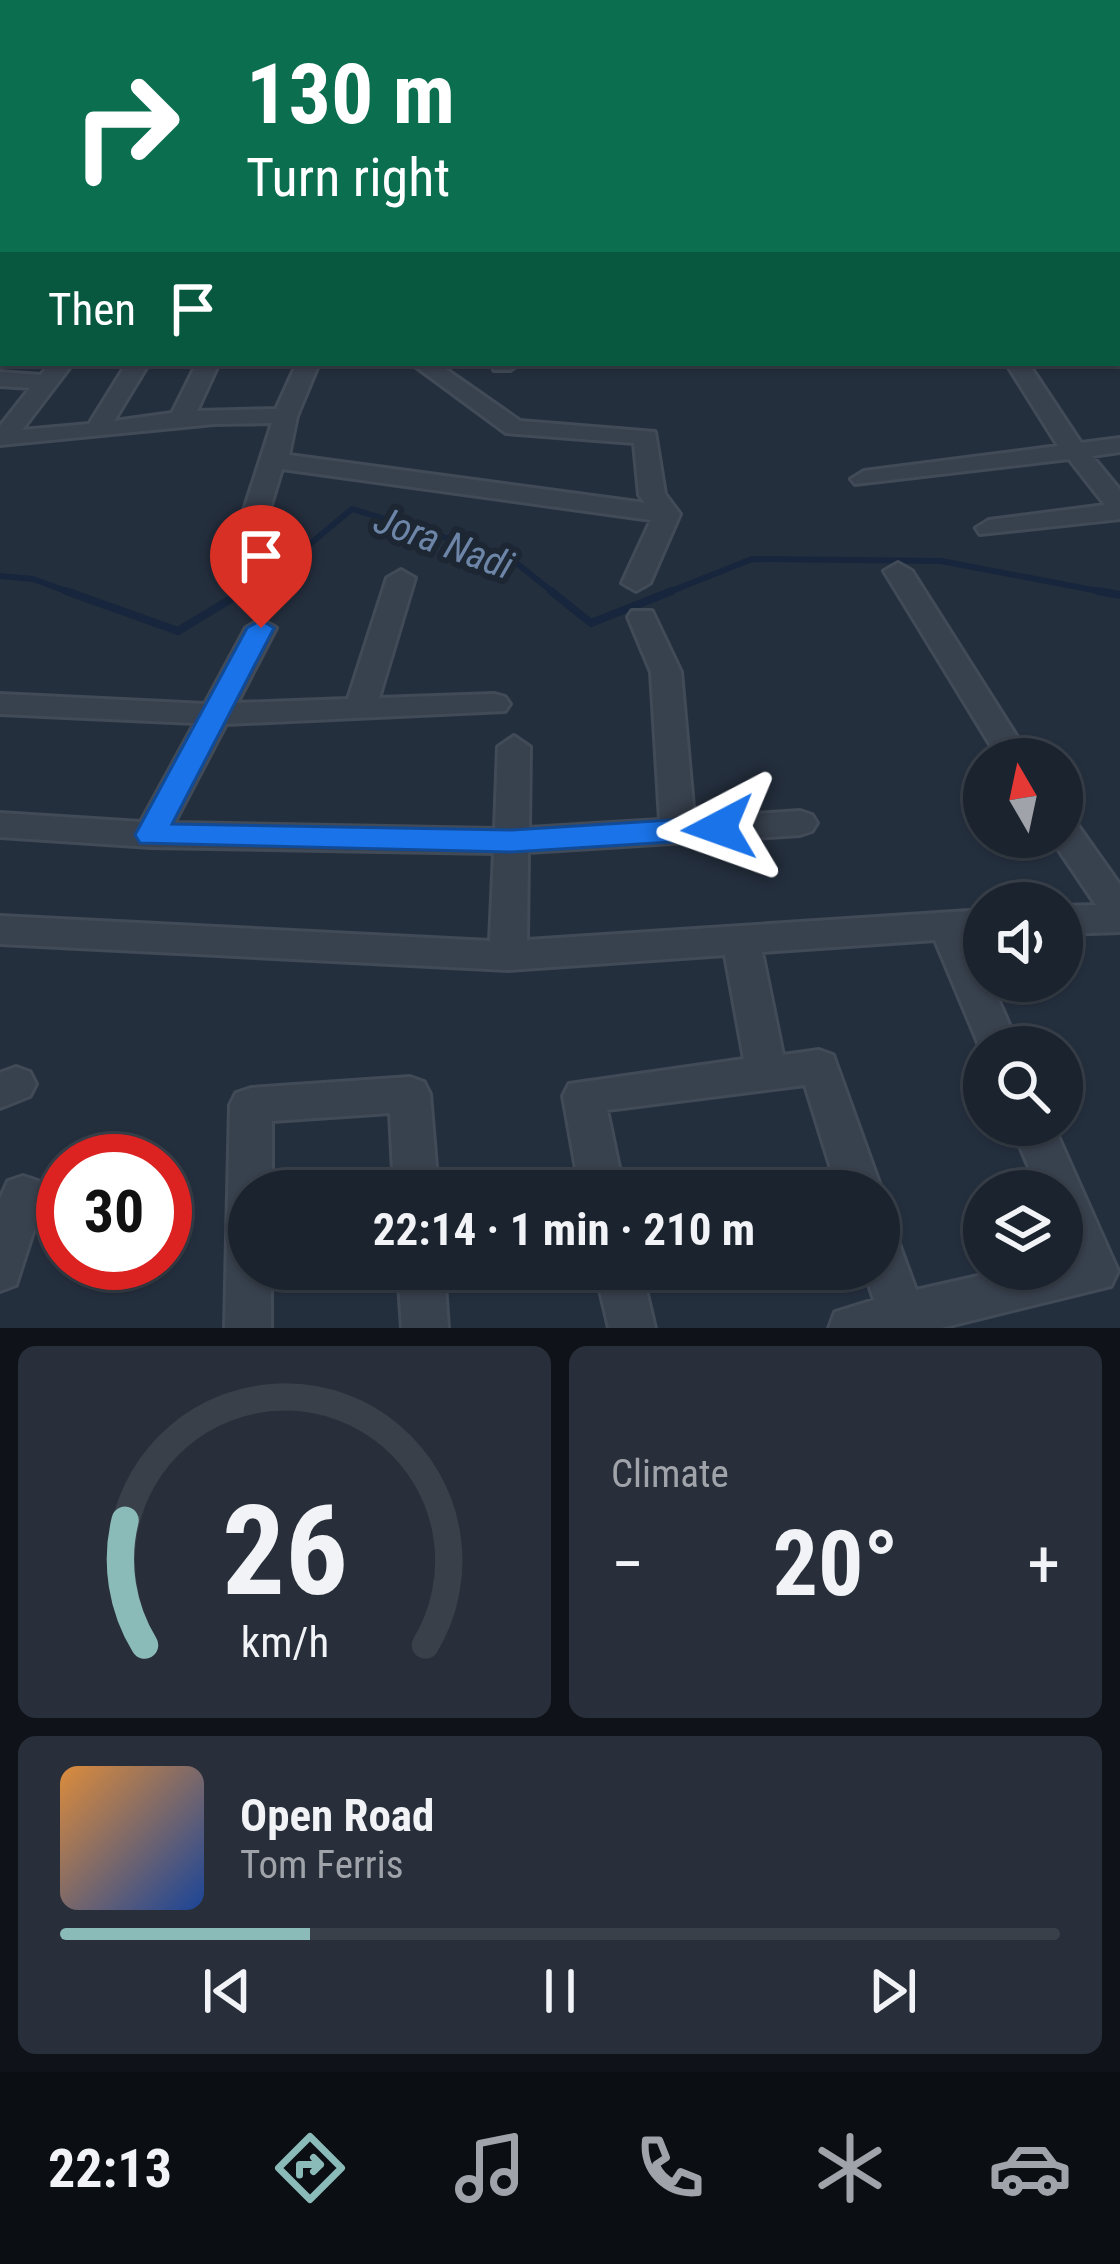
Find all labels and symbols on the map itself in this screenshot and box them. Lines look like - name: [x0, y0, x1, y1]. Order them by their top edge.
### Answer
- water label: Jora Nadi: [368, 497, 520, 589]
- pin: [210, 505, 312, 628]
- north arrow: [963, 738, 1083, 858]
- position arrow: [656, 765, 782, 891]
- speed limit sign: 30: [36, 1134, 192, 1290]

